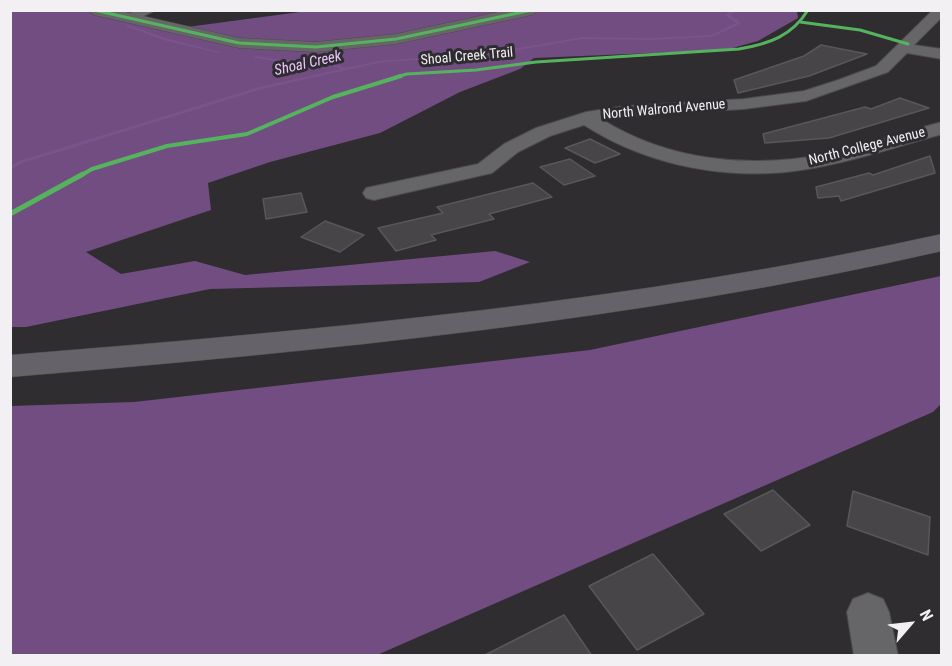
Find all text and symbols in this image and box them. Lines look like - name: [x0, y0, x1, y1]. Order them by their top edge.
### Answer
- street label: Shoal Creek Trail: [420, 45, 514, 69]
- water label: Shoal Creek: [273, 48, 343, 80]
- street label: North Walrond Avenue: [602, 96, 726, 124]
- street label: North College Avenue: [807, 124, 927, 170]
- north arrow: [880, 594, 940, 654]
- text: N: [916, 607, 937, 624]

